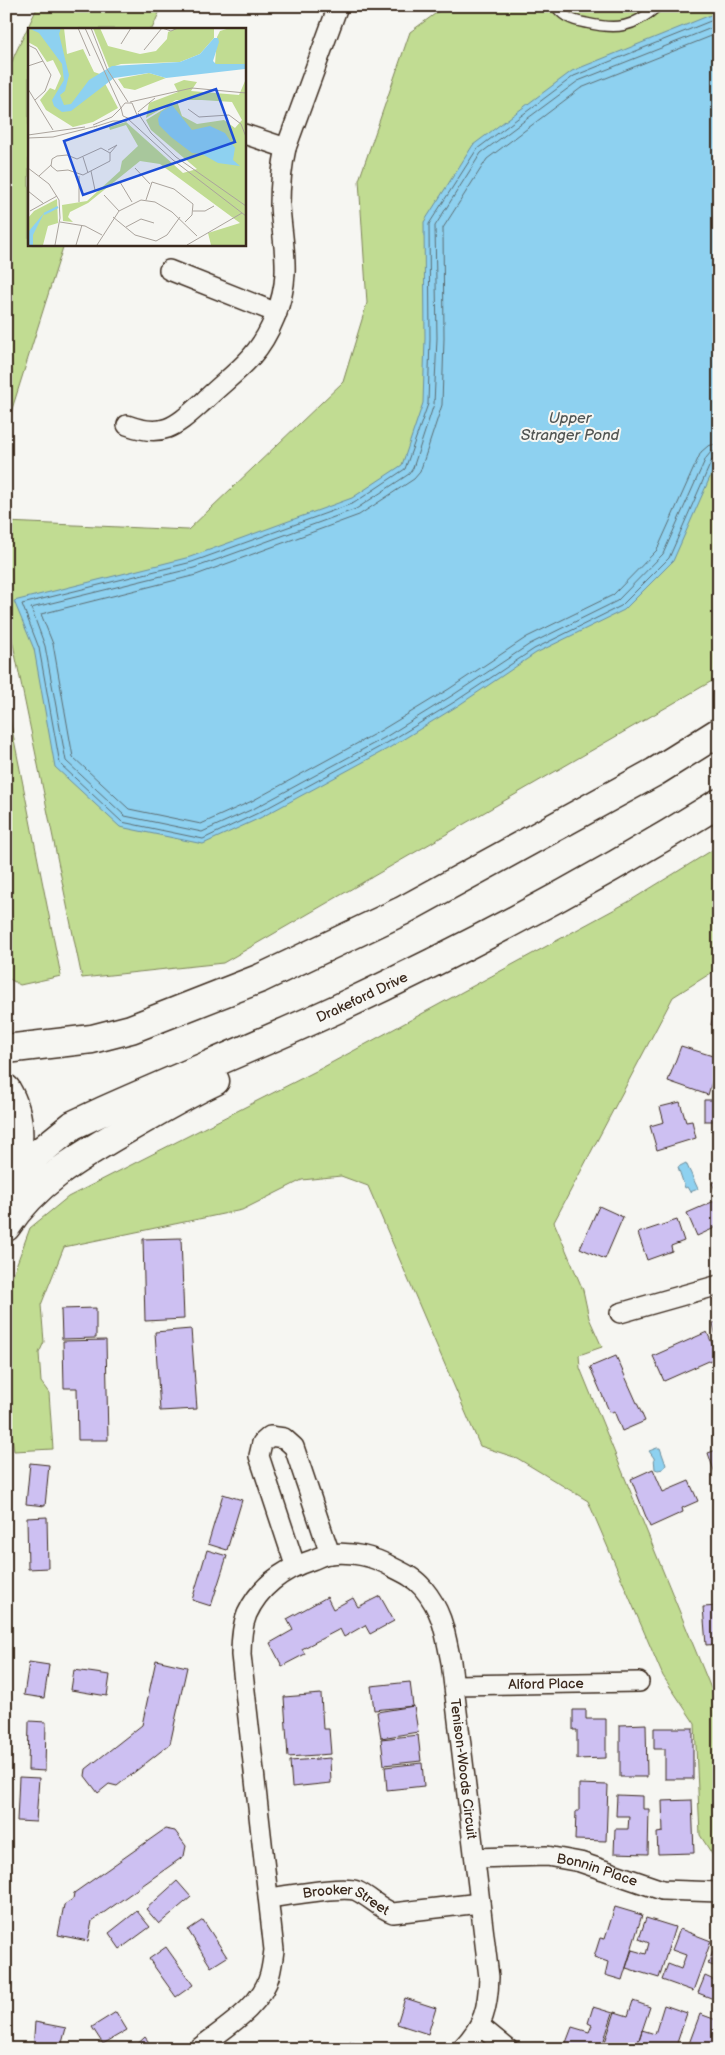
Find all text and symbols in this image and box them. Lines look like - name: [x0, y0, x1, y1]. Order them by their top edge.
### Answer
- inset map: [28, 28, 245, 245]
- water label: Upper Stranger Pond: [521, 409, 620, 445]
- street label: Drakeford Drive: [314, 968, 410, 1026]
- street label: Alford Place: [508, 1675, 584, 1693]
- street label: Tenison-Woods Circuit: [447, 1698, 480, 1841]
- street label: Bonnin Place: [555, 1850, 640, 1890]
- street label: Brooker Street: [301, 1881, 393, 1919]

